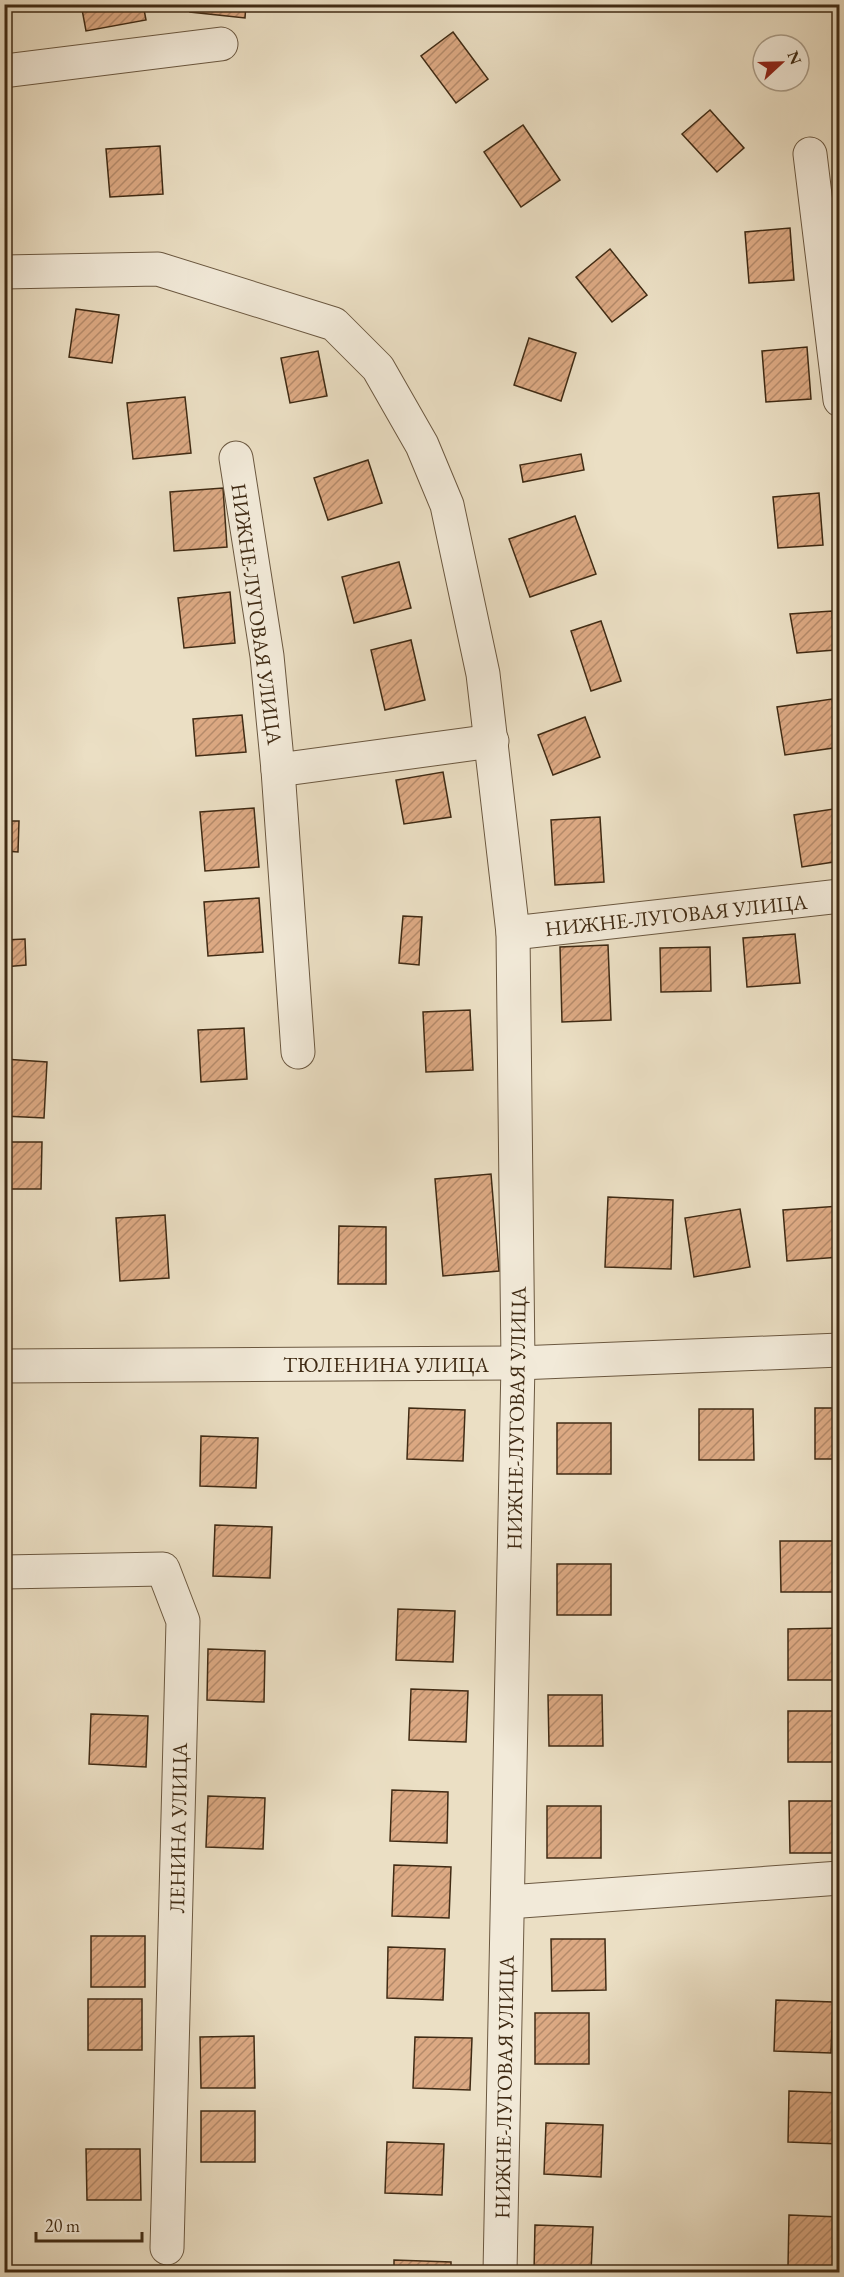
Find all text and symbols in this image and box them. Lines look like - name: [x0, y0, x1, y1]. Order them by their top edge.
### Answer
- north arrow: [751, 33, 811, 93]
- text: N: [782, 48, 807, 68]
- street label: НИЖНЕ-ЛУГОВАЯ УЛИЦА: [225, 482, 289, 747]
- street label: НИЖНЕ-ЛУГОВАЯ УЛИЦА: [544, 888, 809, 942]
- street label: НИЖНЕ-ЛУГОВАЯ УЛИЦА: [500, 1286, 532, 1550]
- street label: ТЮЛЕНИНА УЛИЦА: [283, 1351, 490, 1378]
- street label: ЛЕНИНА УЛИЦА: [163, 1742, 193, 1914]
- street label: НИЖНЕ-ЛУГОВАЯ УЛИЦА: [488, 1955, 520, 2219]
- scale bar: [36, 2205, 142, 2243]
- text: 20 m: [45, 2214, 80, 2237]

